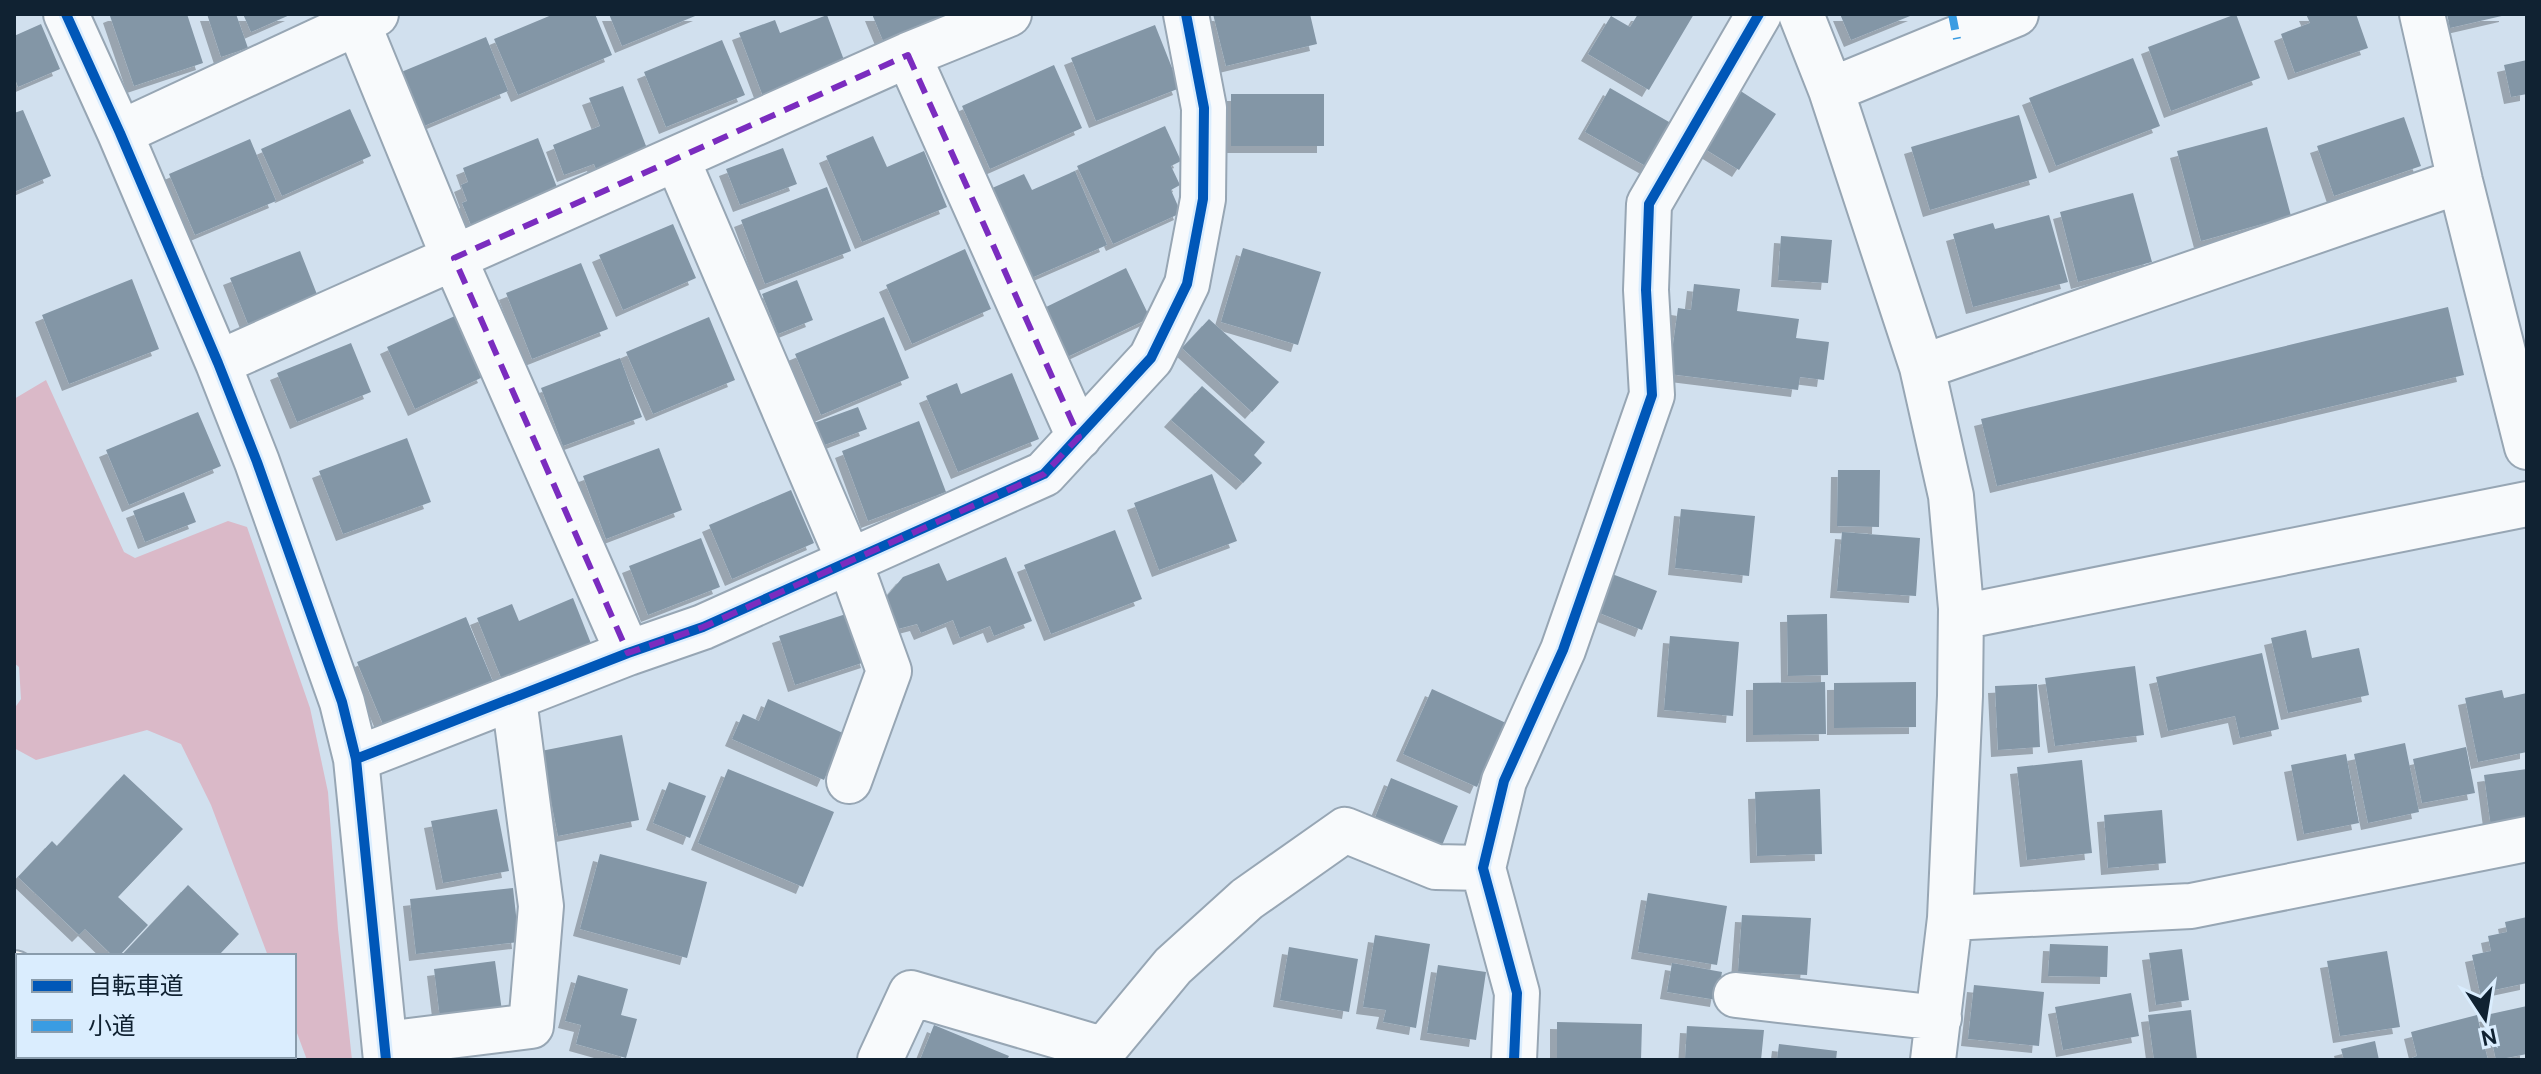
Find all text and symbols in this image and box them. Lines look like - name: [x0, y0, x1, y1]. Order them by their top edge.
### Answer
- legend: [16, 954, 296, 1058]
- text: 自転車道: [88, 971, 184, 1000]
- north arrow: [2445, 978, 2525, 1058]
- text: 小道: [88, 1011, 136, 1040]
- text: N: [2479, 1022, 2499, 1052]

